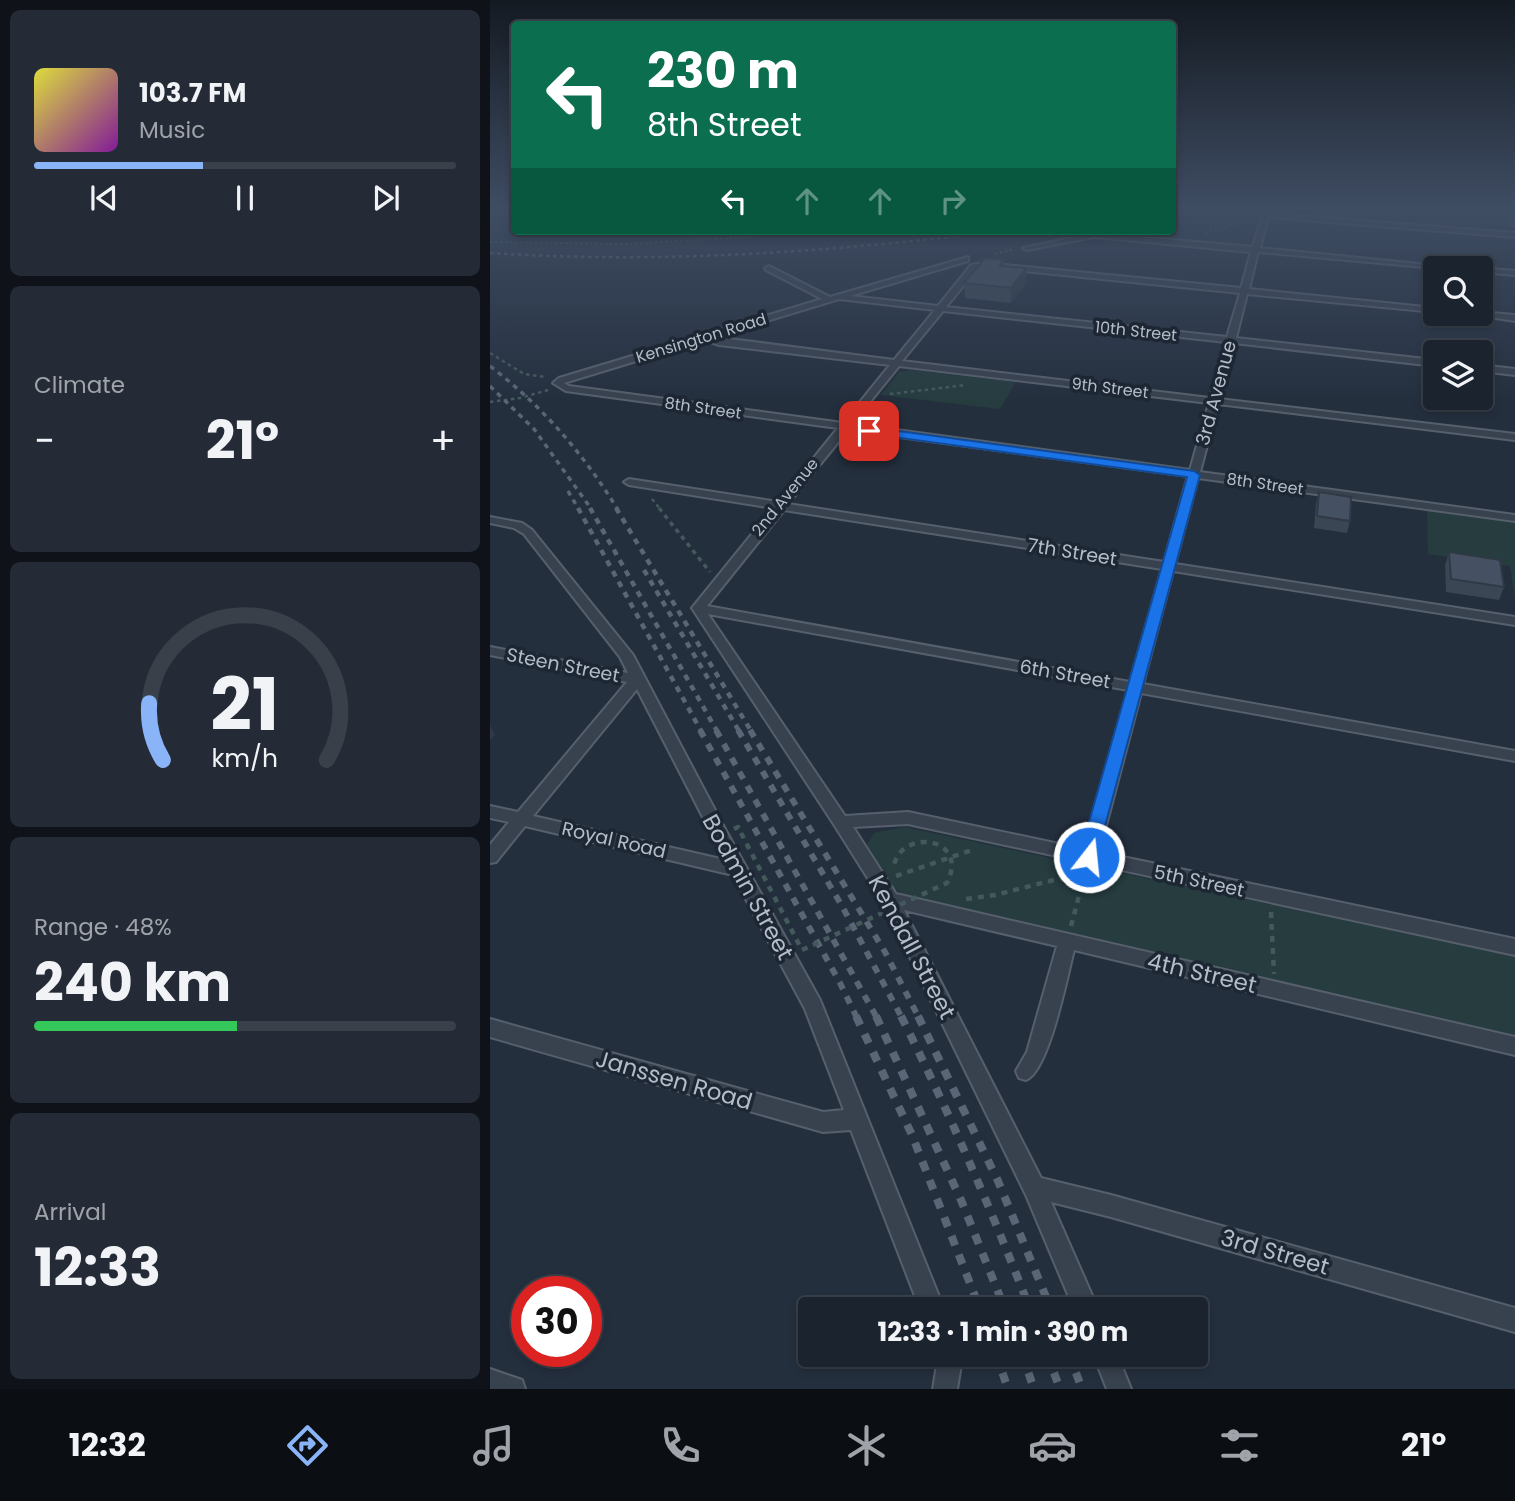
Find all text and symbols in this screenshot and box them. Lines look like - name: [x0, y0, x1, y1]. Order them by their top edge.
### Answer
- text: 230 m: [647, 37, 799, 105]
- icon: left: [532, 49, 623, 140]
- text: 103.7 FM: [139, 75, 246, 111]
- text: 8th Street: [647, 102, 802, 147]
- text: Music: [139, 114, 205, 146]
- icon: previous: [85, 179, 123, 217]
- icon: pause: [226, 179, 264, 217]
- icon: next: [367, 179, 405, 217]
- icon: left: [715, 182, 753, 220]
- icon: ahead: [788, 182, 826, 220]
- icon: ahead: [861, 182, 899, 220]
- icon: right: [934, 182, 972, 220]
- map controls: [1423, 256, 1493, 410]
- button: search: [1423, 256, 1493, 326]
- street label: Kensington Road: [633, 307, 769, 369]
- street label: 10th Street: [1094, 315, 1178, 347]
- street label: 3rd Avenue: [1189, 338, 1243, 448]
- button: layers: [1423, 340, 1493, 410]
- text: Climate: [34, 369, 125, 401]
- street label: 9th Street: [1070, 372, 1150, 404]
- street label: 8th Street: [663, 391, 743, 425]
- pin: [839, 401, 899, 461]
- text: 21°: [206, 404, 279, 477]
- icon: arrive: [850, 412, 888, 450]
- text: −: [34, 414, 55, 467]
- text: +: [430, 414, 456, 467]
- street label: 2nd Avenue: [746, 453, 824, 541]
- street label: 8th Street: [1225, 467, 1305, 501]
- street label: 7th Street: [1025, 532, 1119, 572]
- street label: Steen Street: [504, 641, 622, 689]
- street label: 6th Street: [1017, 653, 1113, 695]
- text: 21: [211, 655, 279, 756]
- text: km/h: [212, 741, 278, 776]
- street label: Bodmin Street: [695, 808, 801, 966]
- street label: Royal Road: [559, 815, 669, 865]
- position arrow: [1052, 820, 1126, 894]
- street label: 5th Street: [1151, 858, 1247, 904]
- street label: Kendall Street: [861, 869, 963, 1025]
- text: Range · 48%: [34, 911, 172, 943]
- street label: 4th Street: [1144, 945, 1260, 1001]
- text: 240 km: [34, 946, 231, 1019]
- street label: Janssen Road: [592, 1042, 756, 1118]
- text: Arrival: [34, 1196, 106, 1228]
- street label: 3rd Street: [1217, 1221, 1333, 1283]
- text: 12:33: [34, 1231, 161, 1304]
- speed limit sign: 30: [511, 1276, 602, 1367]
- text: 12:33 · 1 min · 390 m: [878, 1314, 1128, 1350]
- icon: directions: [283, 1421, 332, 1470]
- icon: music: [469, 1421, 518, 1470]
- icon: phone: [656, 1421, 705, 1470]
- icon: climate: [842, 1421, 891, 1470]
- icon: car: [1028, 1421, 1077, 1470]
- icon: filters: [1215, 1421, 1264, 1470]
- text: 12:32: [69, 1422, 146, 1467]
- text: 21°: [1401, 1422, 1446, 1467]

